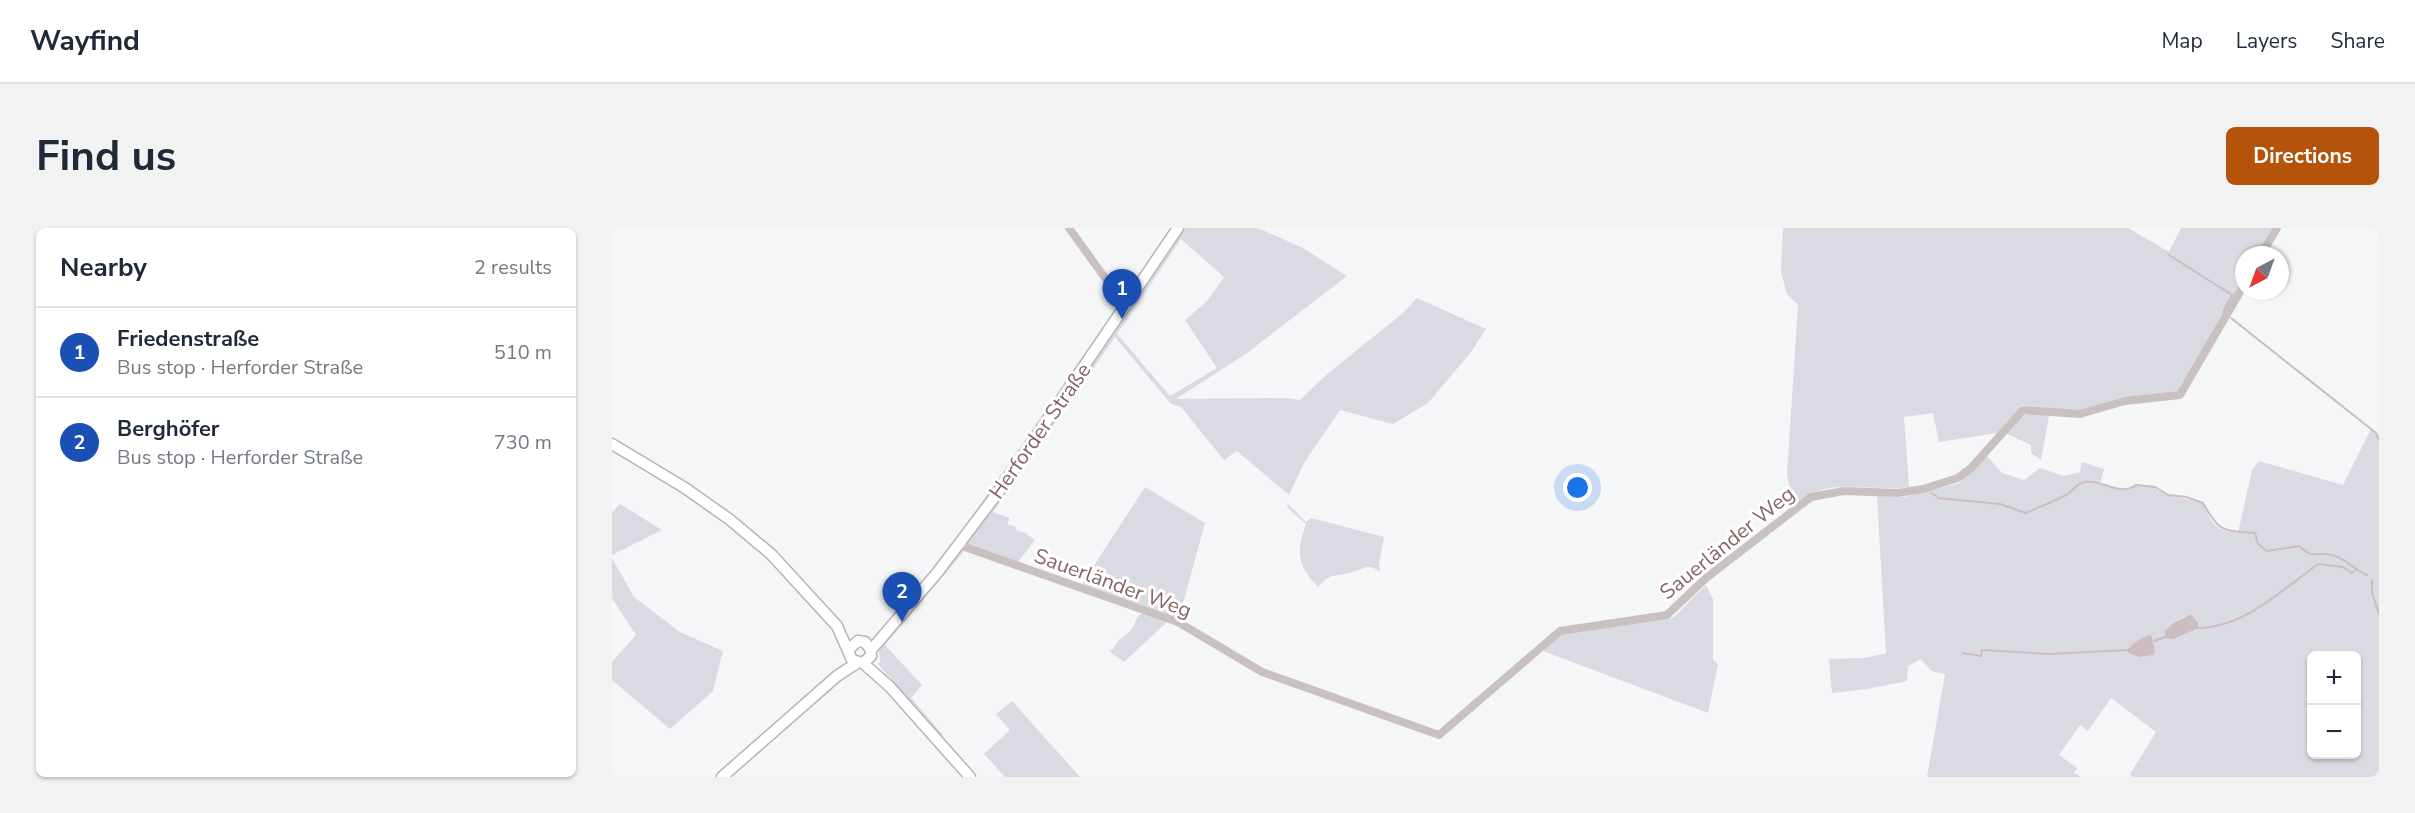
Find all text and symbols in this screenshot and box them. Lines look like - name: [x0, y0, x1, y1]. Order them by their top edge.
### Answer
- text: Wayfind: [30, 22, 140, 60]
- text: Map: [2161, 27, 2203, 55]
- text: Layers: [2236, 27, 2297, 55]
- text: Share: [2330, 27, 2385, 55]
- button: Directions: [2226, 127, 2379, 185]
- text: Find us: [36, 128, 176, 185]
- north arrow: [2235, 246, 2289, 300]
- text: Nearby: [60, 250, 147, 285]
- text: 2 results: [474, 254, 552, 281]
- pin: 1: [1102, 270, 1142, 319]
- text: Friedenstraße: [117, 324, 259, 354]
- text: 1: [74, 339, 86, 366]
- text: 510 m: [494, 339, 552, 366]
- text: Bus stop · Herforder Straße: [117, 354, 363, 381]
- street label: Herforder Straße: [983, 357, 1097, 505]
- text: Berghöfer: [117, 414, 220, 444]
- text: 2: [74, 429, 86, 456]
- text: 730 m: [494, 429, 552, 456]
- text: Bus stop · Herforder Straße: [117, 444, 363, 471]
- your location: [1563, 473, 1592, 502]
- street label: Sauerländer Weg: [1654, 480, 1800, 606]
- street label: Sauerländer Weg: [1030, 542, 1196, 624]
- pin: 2: [882, 572, 922, 622]
- map controls: [2307, 651, 2361, 759]
- button: +: [2307, 651, 2361, 705]
- button: −: [2307, 705, 2361, 759]

